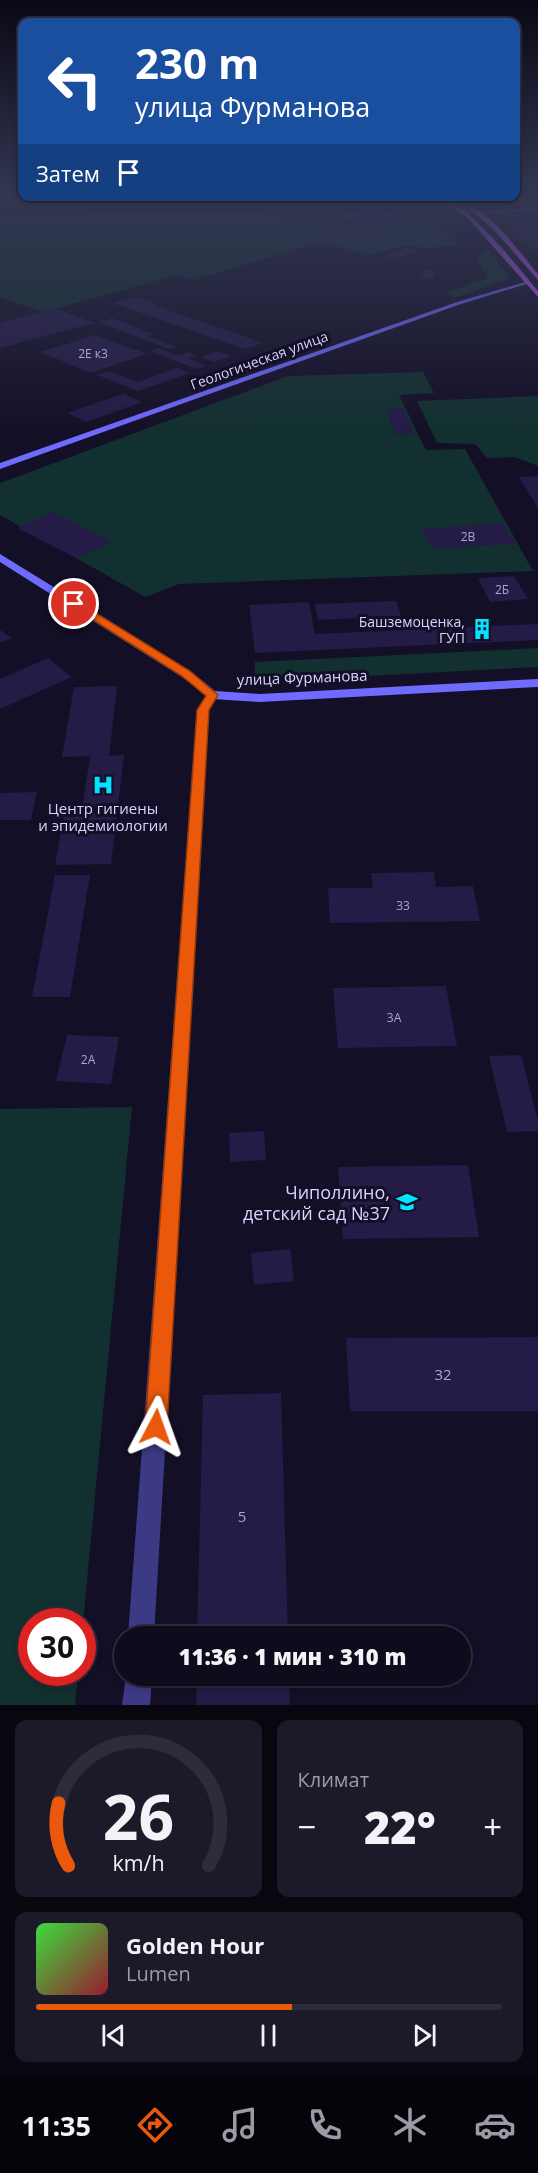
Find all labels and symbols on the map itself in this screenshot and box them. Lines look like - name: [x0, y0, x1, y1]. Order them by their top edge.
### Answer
- street label: Геологическая улица: [188, 326, 330, 394]
- house number: 2Е к3: [78, 345, 108, 362]
- house number: 2В: [461, 528, 476, 545]
- pin: [48, 578, 99, 629]
- house number: 2Б: [495, 581, 509, 598]
- place label: Башземоценка, ГУП: [359, 612, 465, 647]
- building icon: Башземоценка, ГУП: [470, 617, 494, 641]
- street label: улица Фурманова: [236, 665, 368, 689]
- hospital icon: Центр гигиены и эпидемиологии: [91, 773, 115, 797]
- place label: Центр гигиены и эпидемиологии: [38, 798, 168, 835]
- house number: 33: [396, 897, 410, 914]
- house number: 3А: [387, 1009, 402, 1026]
- house number: 2А: [81, 1051, 96, 1068]
- place label: Чиполлино, детский сад №37: [243, 1180, 390, 1225]
- school or university icon: Чиполлино, детский сад №37: [395, 1190, 419, 1214]
- house number: 32: [434, 1364, 452, 1384]
- position arrow: [124, 1395, 188, 1459]
- house number: 5: [238, 1506, 246, 1526]
- speed limit sign: 30: [18, 1608, 96, 1686]

